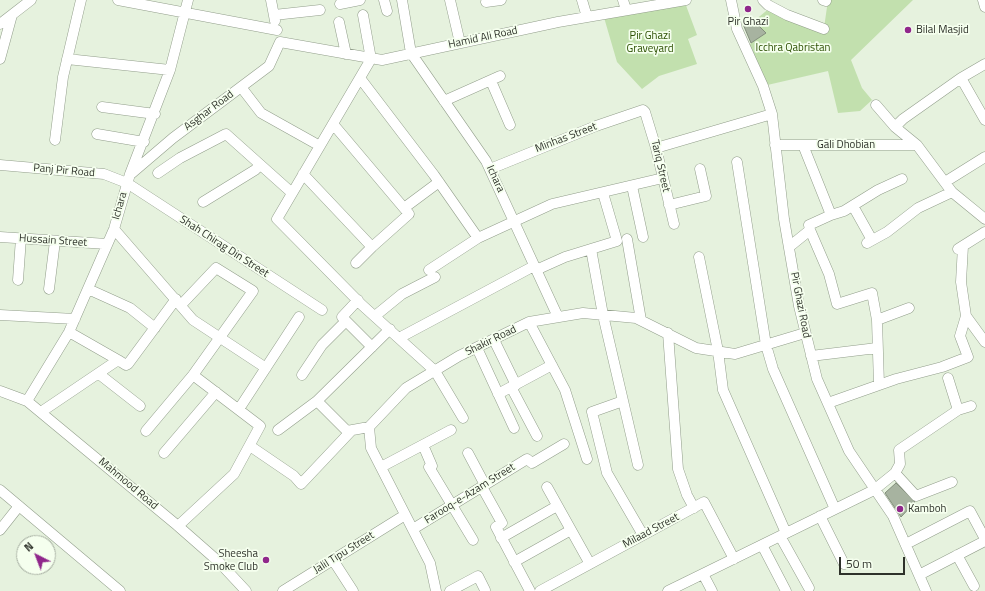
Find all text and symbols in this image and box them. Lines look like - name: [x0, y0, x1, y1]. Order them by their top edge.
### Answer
- marker: Pir Ghazi: [743, 4, 753, 14]
- place label: Pir Ghazi: [728, 15, 768, 29]
- place label: Bilal Masjid: [916, 23, 969, 37]
- street label: Hamid Ali Road: [447, 24, 519, 52]
- marker: Bilal Masjid: [903, 25, 913, 35]
- park label: Pir Ghazi Graveyard: [627, 29, 673, 55]
- park label: Icchra Qabristan: [756, 41, 830, 55]
- street label: Asghar Road: [182, 88, 236, 134]
- street label: Minhas Street: [533, 120, 599, 156]
- street label: Gali Dhobian: [817, 138, 875, 152]
- street label: Tariq Street: [648, 139, 672, 193]
- street label: Panj Pir Road: [33, 162, 95, 180]
- street label: Ichara: [483, 163, 507, 195]
- street label: Ichara: [110, 191, 130, 221]
- street label: Shah Chirag Din Street: [177, 213, 271, 281]
- street label: Hussain Street: [19, 232, 87, 250]
- street label: Pir Ghazi Road: [787, 271, 813, 339]
- street label: Shakir Road: [463, 323, 519, 359]
- street label: Mahmood Road: [96, 455, 160, 513]
- street label: Farooq-e-Azam Street: [422, 461, 518, 527]
- place label: Kamboh: [908, 502, 946, 516]
- marker: Kamboh: [895, 504, 905, 514]
- street label: Milaad Street: [621, 511, 681, 551]
- street label: Jalil Tipu Street: [311, 529, 377, 577]
- north arrow: [16, 535, 56, 575]
- text: N: [20, 538, 37, 555]
- place label: Sheesha Smoke Club: [204, 547, 258, 573]
- scale bar: [841, 549, 907, 575]
- text: 50 m: [846, 554, 872, 573]
- marker: Sheesha Smoke Club: [261, 555, 271, 565]

